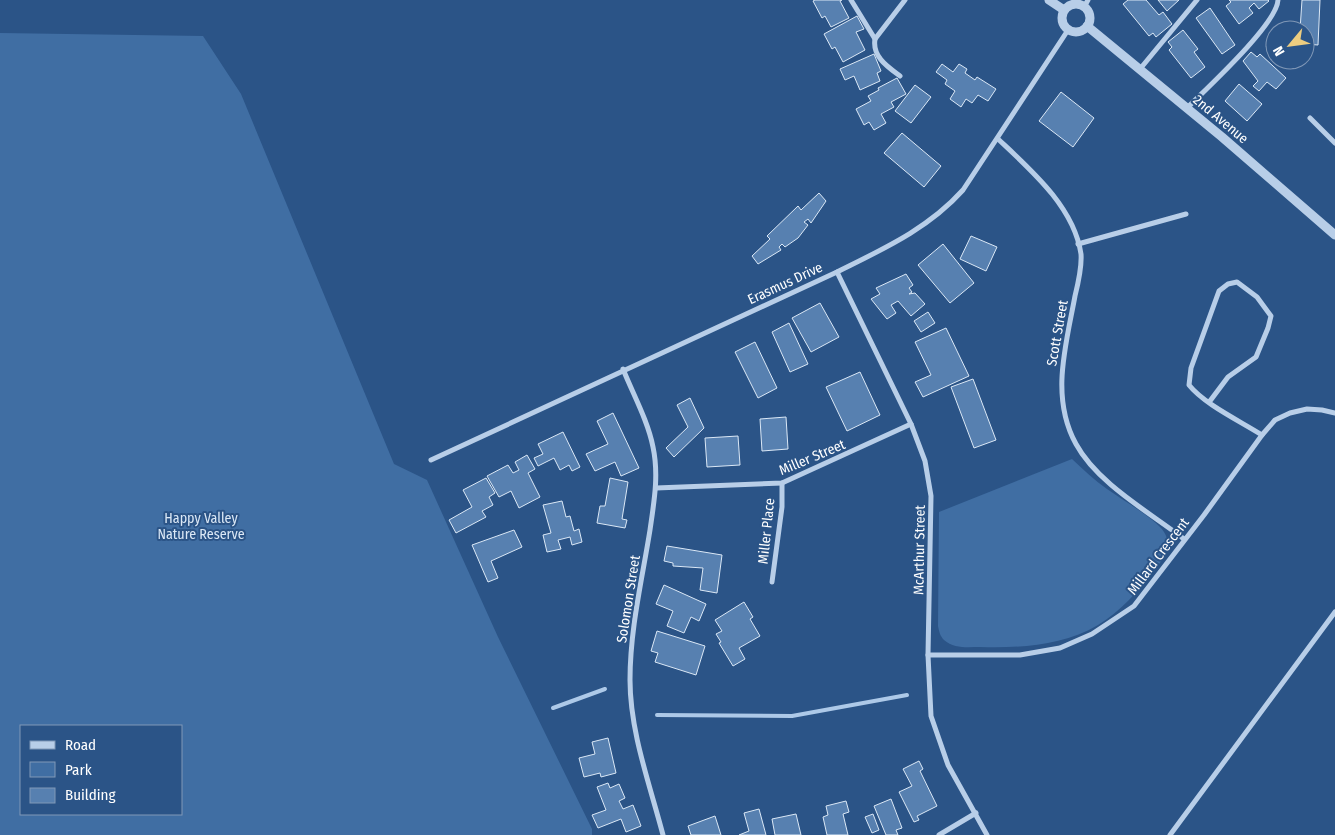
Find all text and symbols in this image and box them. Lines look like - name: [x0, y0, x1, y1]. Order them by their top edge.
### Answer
- north arrow: [1265, 20, 1315, 70]
- text: N: [1270, 43, 1289, 59]
- street label: 2nd Avenue: [1190, 92, 1252, 147]
- street label: Erasmus Drive: [745, 259, 825, 308]
- street label: Scott Street: [1043, 298, 1072, 368]
- street label: Miller Street: [777, 436, 848, 479]
- street label: Miller Place: [755, 497, 778, 565]
- street label: McArthur Street: [910, 504, 929, 595]
- park label: Happy Valley Nature Reserve: [157, 510, 245, 543]
- street label: Millard Crescent: [1124, 514, 1193, 598]
- street label: Solomon Street: [613, 554, 644, 644]
- legend: [20, 725, 182, 815]
- text: Road: [65, 736, 96, 754]
- text: Park: [65, 761, 92, 779]
- text: Building: [65, 786, 116, 804]

